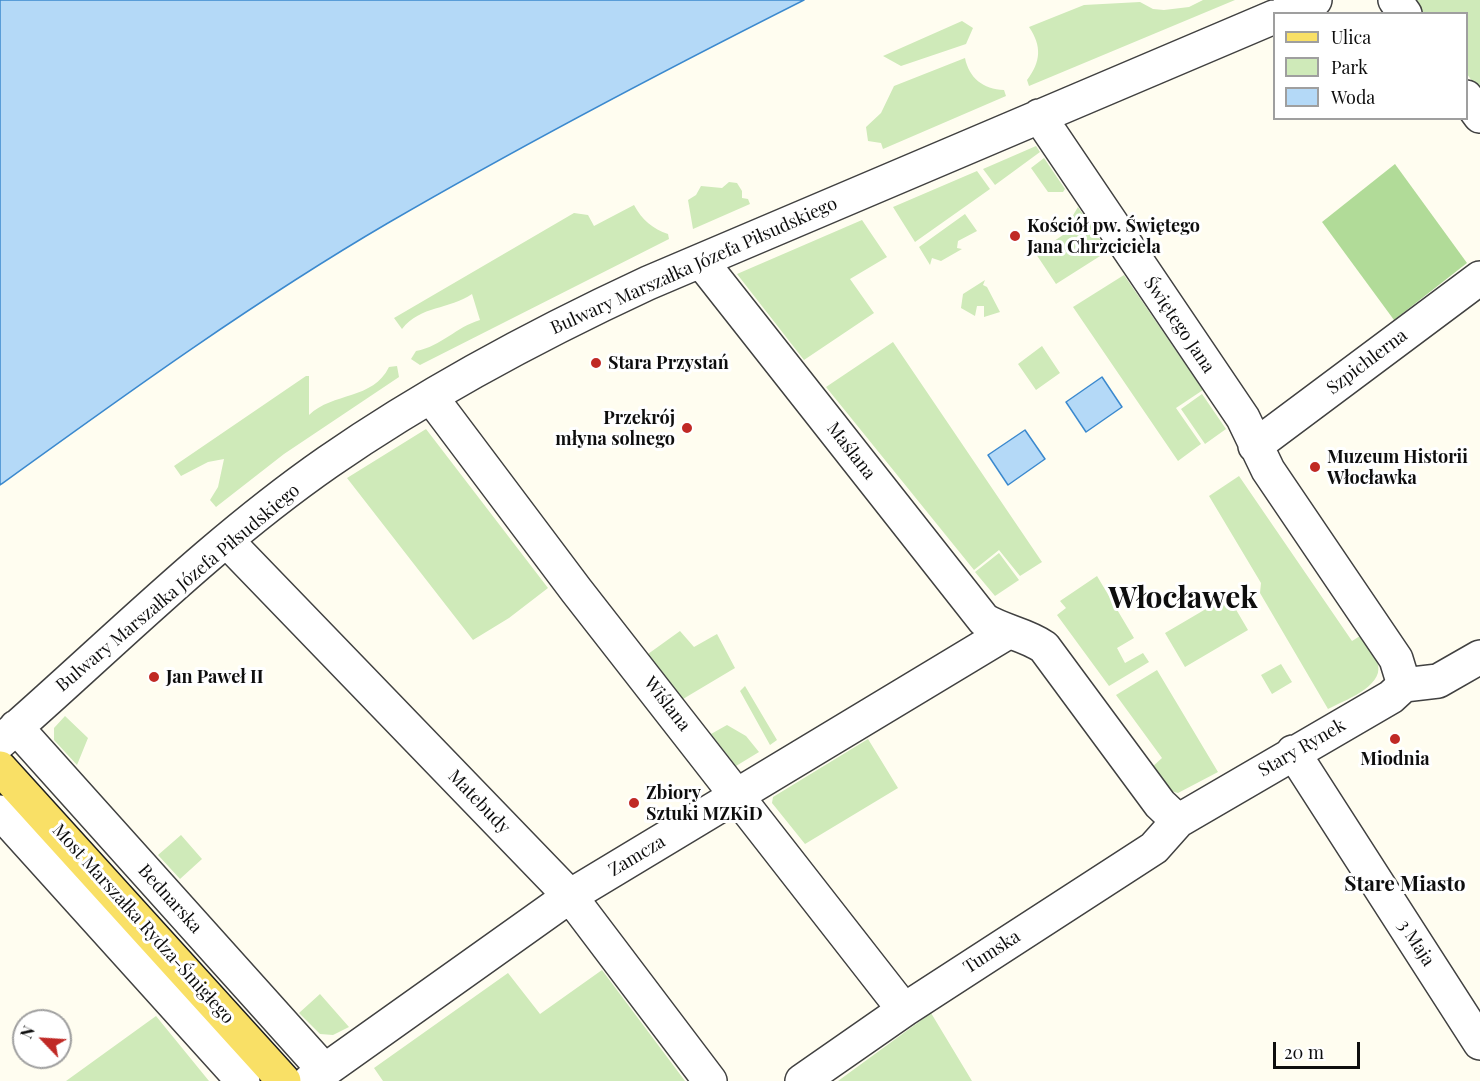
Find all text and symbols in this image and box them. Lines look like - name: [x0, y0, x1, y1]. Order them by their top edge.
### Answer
- legend: [1273, 12, 1468, 120]
- text: Ulica: [1331, 25, 1371, 49]
- text: Park: [1331, 55, 1368, 79]
- text: Woda: [1331, 85, 1375, 109]
- street label: Bulwary Marszałka Józefa Piłsudskiego: [547, 193, 841, 339]
- place label: Kościół pw. Świętego Jana Chrzciciela: [1027, 215, 1200, 258]
- marker: Kościół pw. Świętego Jana Chrzciciela: [1008, 229, 1022, 243]
- street label: Świętego Jana: [1139, 273, 1219, 377]
- street label: Szpichlerna: [1323, 325, 1411, 399]
- place label: Stara Przystań: [608, 352, 729, 374]
- marker: Stara Przystań: [589, 356, 603, 370]
- place label: Przekrój młyna solnego: [555, 407, 675, 450]
- street label: Maślana: [822, 418, 880, 484]
- marker: Przekrój młyna solnego: [680, 421, 694, 435]
- place label: Muzeum Historii Włocławka: [1327, 446, 1468, 488]
- marker: Muzeum Historii Włocławka: [1308, 460, 1322, 474]
- street label: Bulwary Marszałka Józefa Piłsudskiego: [52, 480, 304, 696]
- district label: Włocławek: [1108, 581, 1258, 617]
- place label: Jan Paweł II: [166, 666, 264, 688]
- marker: Jan Paweł II: [147, 670, 161, 684]
- street label: Wiślana: [639, 673, 695, 735]
- street label: Stary Rynek: [1255, 714, 1349, 782]
- marker: Miodnia: [1388, 732, 1402, 746]
- place label: Miodnia: [1360, 748, 1430, 770]
- street label: Matebudy: [443, 766, 515, 838]
- place label: Zbiory Sztuki MZKiD: [646, 782, 763, 824]
- marker: Zbiory Sztuki MZKiD: [627, 796, 641, 810]
- street label: Most Marszałka Rydza-Śmigłego: [48, 820, 238, 1028]
- street label: Zamcza: [605, 831, 669, 881]
- street label: Bednarska: [133, 860, 207, 938]
- district label: Stare Miasto: [1344, 871, 1466, 897]
- street label: 3 Maja: [1393, 916, 1439, 970]
- street label: Tumska: [960, 926, 1024, 978]
- north arrow: [12, 1009, 72, 1069]
- text: N: [15, 1022, 39, 1042]
- scale bar: [1276, 1030, 1363, 1068]
- text: 20 m: [1284, 1040, 1324, 1064]

